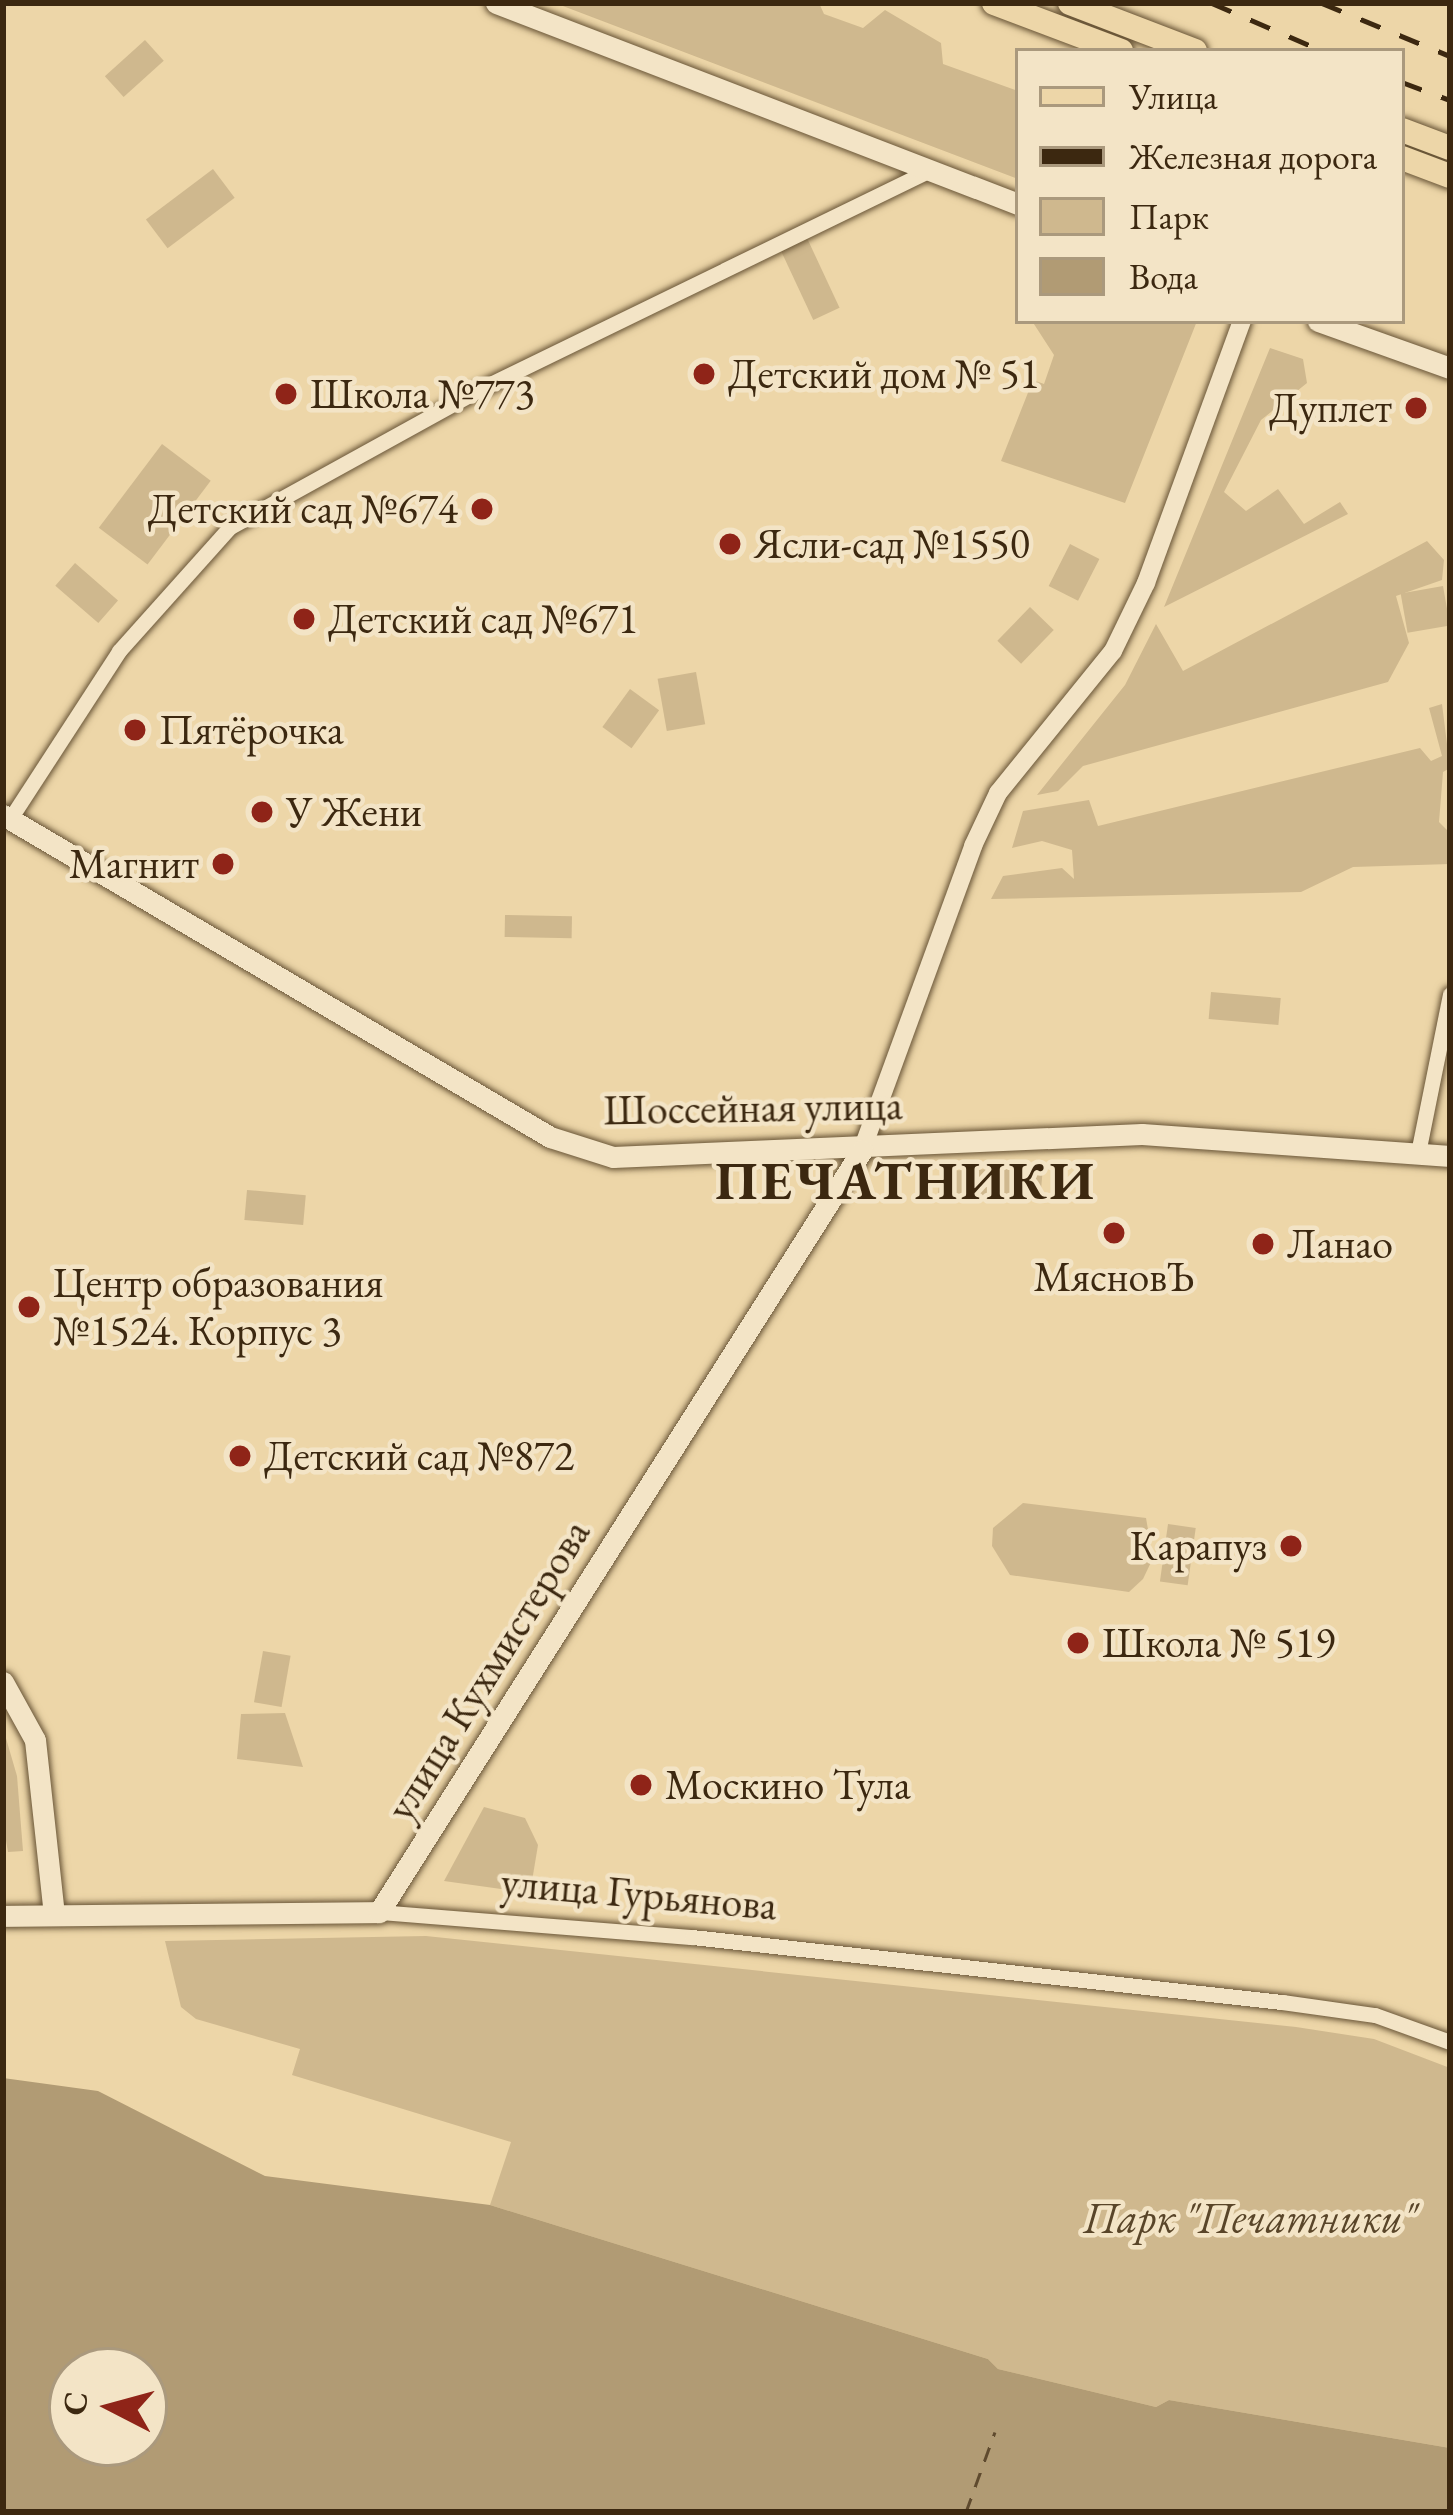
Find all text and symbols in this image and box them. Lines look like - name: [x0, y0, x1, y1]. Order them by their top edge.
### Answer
- legend: [1015, 48, 1405, 324]
- text: Улица: [1129, 73, 1218, 120]
- text: Железная дорога: [1129, 133, 1377, 180]
- text: Парк: [1129, 193, 1209, 240]
- text: Вода: [1129, 253, 1198, 300]
- place label: Детский дом № 51: [728, 349, 1040, 399]
- marker: Детский дом № 51: [691, 361, 717, 387]
- place label: Школа №773: [310, 369, 535, 419]
- marker: Школа №773: [273, 381, 299, 407]
- place label: Дуплет: [1269, 383, 1392, 433]
- marker: Дуплет: [1403, 395, 1429, 421]
- place label: Детский сад №674: [148, 484, 458, 534]
- marker: Детский сад №674: [469, 496, 495, 522]
- place label: Ясли-сад №1550: [754, 519, 1030, 569]
- marker: Ясли-сад №1550: [717, 531, 743, 557]
- place label: Детский сад №671: [328, 594, 638, 644]
- marker: Детский сад №671: [291, 606, 317, 632]
- place label: Пятёрочка: [159, 705, 344, 755]
- marker: Пятёрочка: [122, 717, 148, 743]
- place label: У Жени: [286, 787, 422, 837]
- marker: У Жени: [249, 799, 275, 825]
- place label: Магнит: [69, 839, 199, 889]
- marker: Магнит: [210, 851, 236, 877]
- street label: Шоссейная улица: [603, 1080, 903, 1136]
- district label: ПЕЧАТНИКИ: [715, 1148, 1097, 1212]
- place label: Ланао: [1287, 1219, 1393, 1269]
- marker: МясновЪ: [1101, 1220, 1127, 1246]
- marker: Ланао: [1250, 1231, 1276, 1257]
- place label: МясновЪ: [1033, 1252, 1195, 1302]
- place label: Центр образования №1524. Корпус 3: [53, 1258, 383, 1356]
- marker: Центр образования №1524. Корпус 3: [16, 1294, 42, 1320]
- place label: Детский сад №872: [264, 1431, 574, 1481]
- marker: Детский сад №872: [227, 1443, 253, 1469]
- street label: улица Кухмистерова: [375, 1510, 601, 1830]
- place label: Карапуз: [1130, 1521, 1267, 1571]
- marker: Карапуз: [1278, 1533, 1304, 1559]
- place label: Школа № 519: [1102, 1618, 1335, 1668]
- marker: Школа № 519: [1065, 1630, 1091, 1656]
- place label: Москино Тула: [665, 1760, 911, 1810]
- marker: Москино Тула: [628, 1772, 654, 1798]
- street label: улица Гурьянова: [499, 1857, 779, 1931]
- park label: Парк "Печатники": [1084, 2193, 1416, 2243]
- north arrow: [48, 2347, 168, 2467]
- text: С: [52, 2390, 97, 2417]

